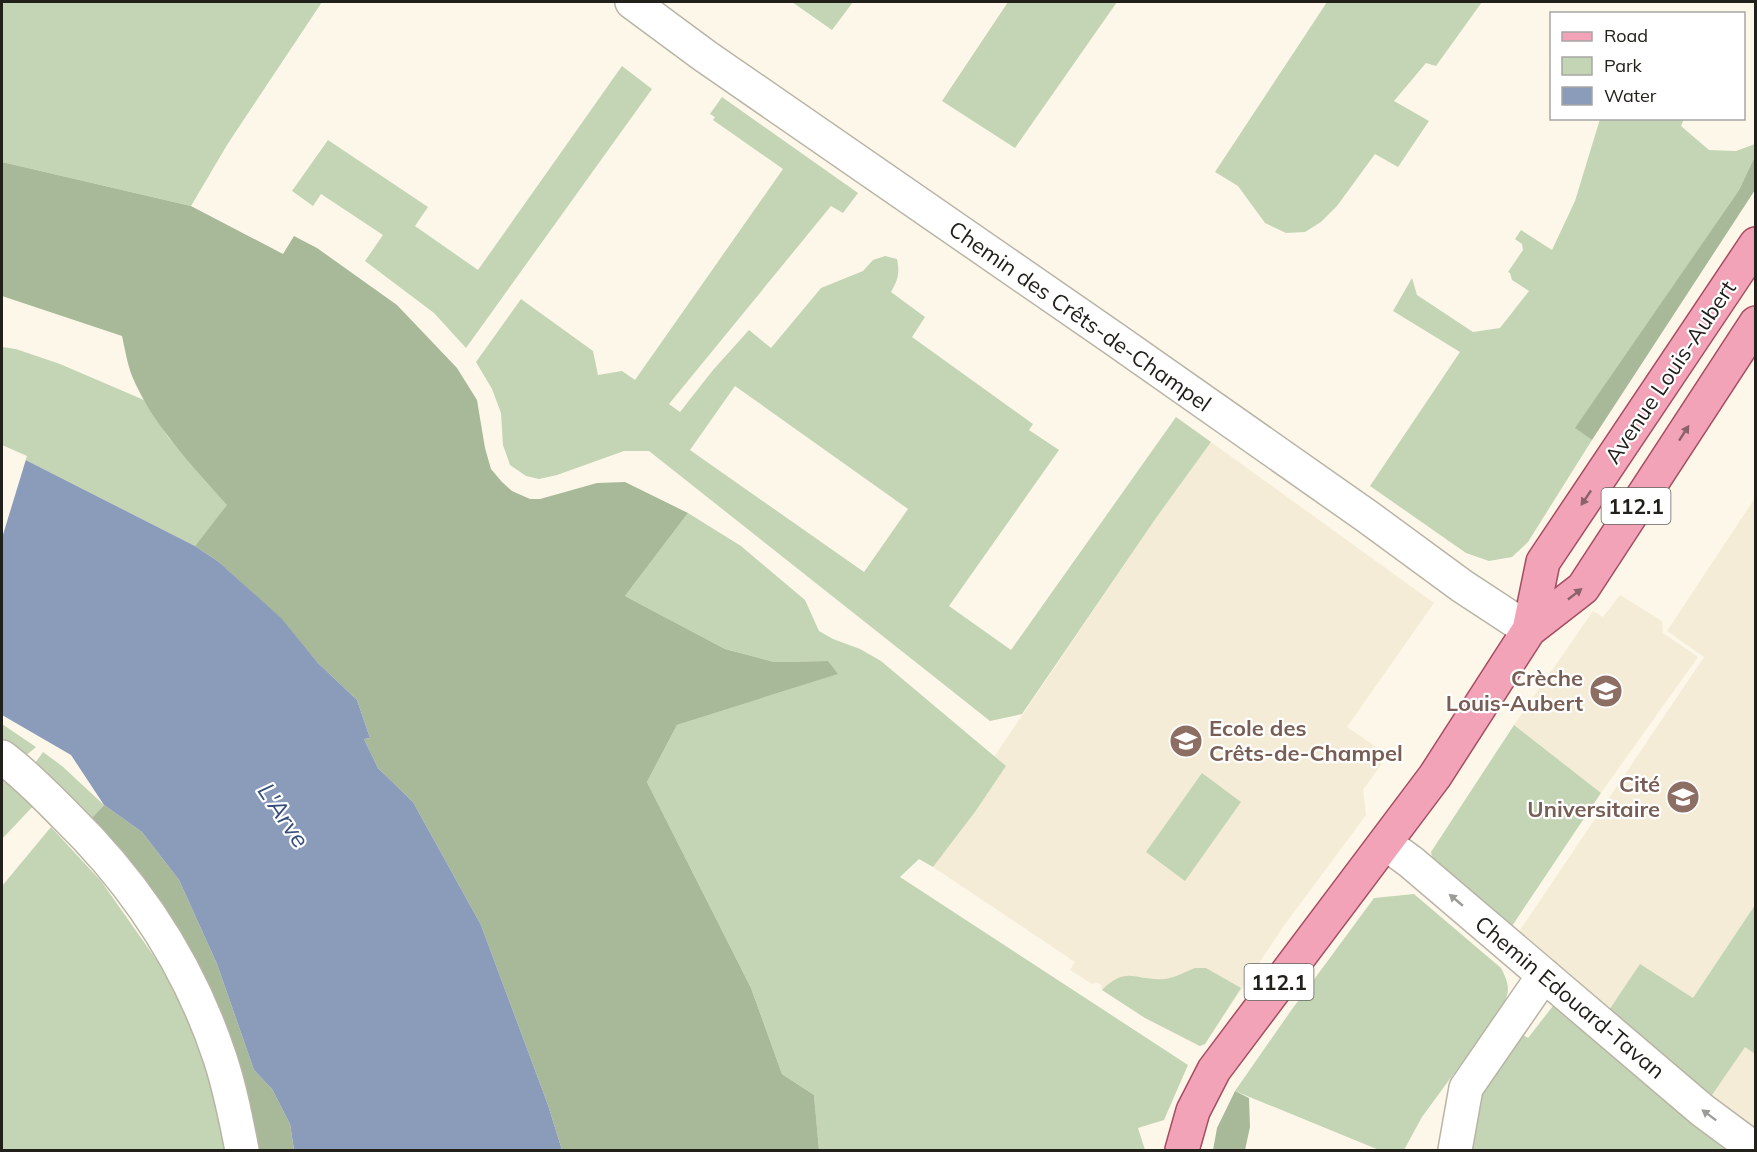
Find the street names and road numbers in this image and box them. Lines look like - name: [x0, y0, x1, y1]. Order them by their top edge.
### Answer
- street label: Chemin des Crêts-de-Champel: [943, 215, 1217, 417]
- street label: Avenue Louis-Aubert: [1598, 275, 1742, 469]
- road number: 112.1: [1602, 488, 1670, 524]
- street label: Chemin Edouard-Tavan: [1469, 909, 1671, 1085]
- road number: 112.1: [1244, 964, 1314, 1000]

